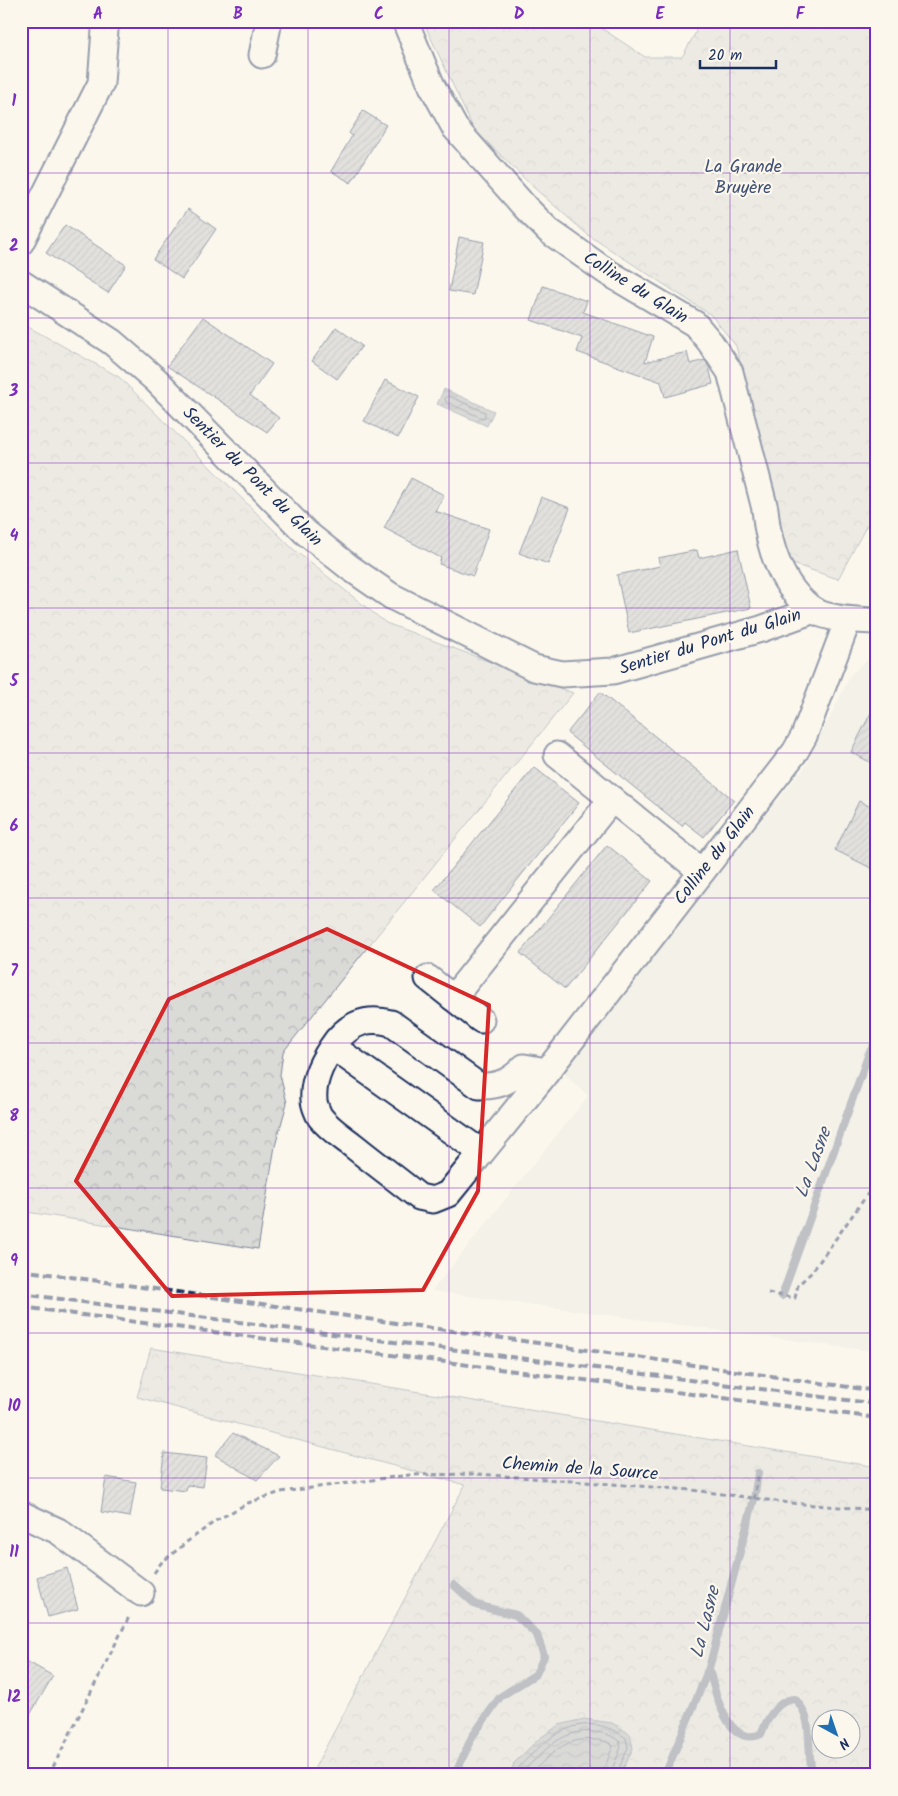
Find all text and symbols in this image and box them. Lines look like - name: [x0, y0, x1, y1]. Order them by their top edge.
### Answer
- text: A: [93, 2, 103, 27]
- text: B: [233, 2, 243, 27]
- text: C: [374, 2, 384, 27]
- text: D: [514, 2, 525, 27]
- text: E: [656, 2, 666, 27]
- text: F: [796, 2, 806, 27]
- scale bar: [700, 38, 777, 70]
- text: 20 m: [708, 44, 742, 68]
- text: 1: [12, 89, 17, 114]
- park label: La Grande Bruyère: [704, 153, 782, 203]
- text: 2: [9, 234, 19, 259]
- street label: Colline du Glain: [577, 244, 694, 332]
- text: 3: [9, 379, 19, 404]
- street label: Sentier du Pont du Glain: [175, 400, 329, 554]
- text: 4: [10, 524, 19, 549]
- street label: Sentier du Pont du Glain: [616, 601, 805, 684]
- text: 5: [9, 669, 20, 694]
- street label: Colline du Glain: [667, 800, 763, 912]
- text: 6: [10, 814, 19, 839]
- text: 7: [10, 959, 18, 984]
- text: 8: [9, 1104, 19, 1129]
- water label: La Lasne: [787, 1121, 841, 1202]
- text: 9: [10, 1249, 18, 1274]
- text: 10: [7, 1394, 21, 1419]
- street label: Chemin de la Source: [501, 1450, 659, 1489]
- text: 11: [9, 1540, 19, 1565]
- water label: La Lasne: [683, 1581, 730, 1662]
- text: 12: [7, 1685, 21, 1710]
- north arrow: [810, 1708, 860, 1758]
- text: N: [833, 1732, 854, 1755]

